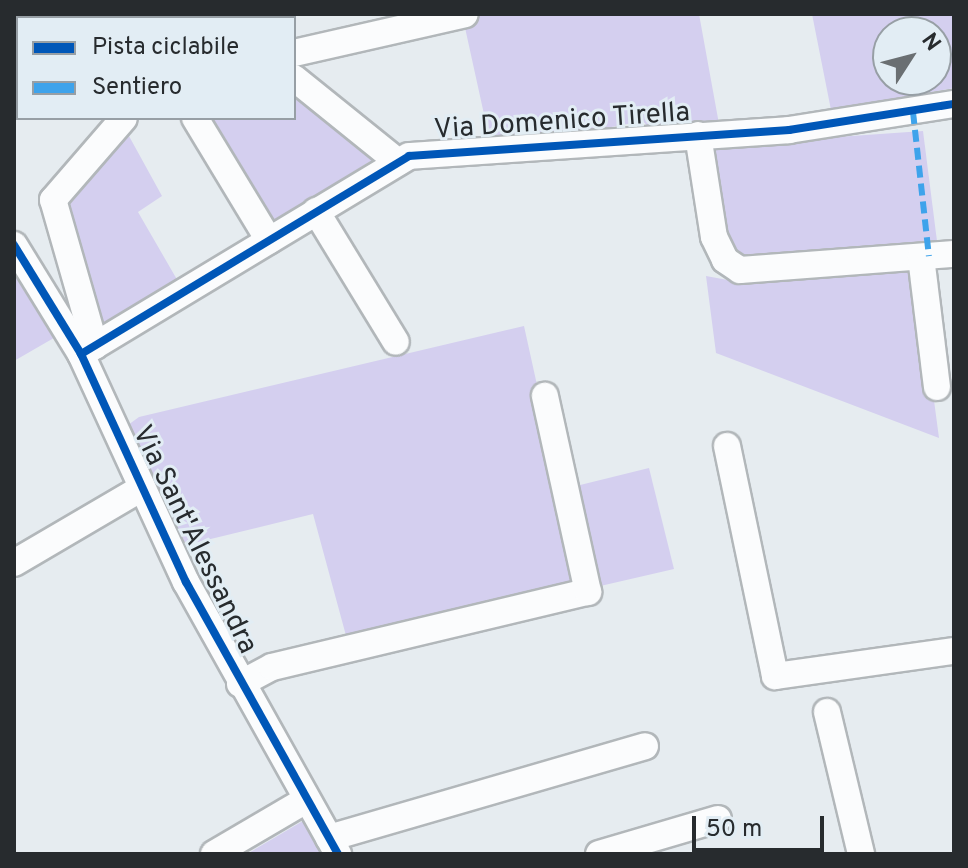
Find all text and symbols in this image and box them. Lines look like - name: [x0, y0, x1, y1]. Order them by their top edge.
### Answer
- legend: [16, 16, 296, 120]
- north arrow: [872, 16, 952, 96]
- text: N: [915, 28, 946, 57]
- text: Pista ciclabile: [92, 33, 239, 63]
- text: Sentiero: [92, 73, 182, 103]
- street label: Via Domenico Tirella: [432, 96, 692, 148]
- street label: Via Sant'Alessandra: [124, 420, 264, 660]
- scale bar: [696, 800, 828, 850]
- text: 50 m: [706, 815, 762, 845]

